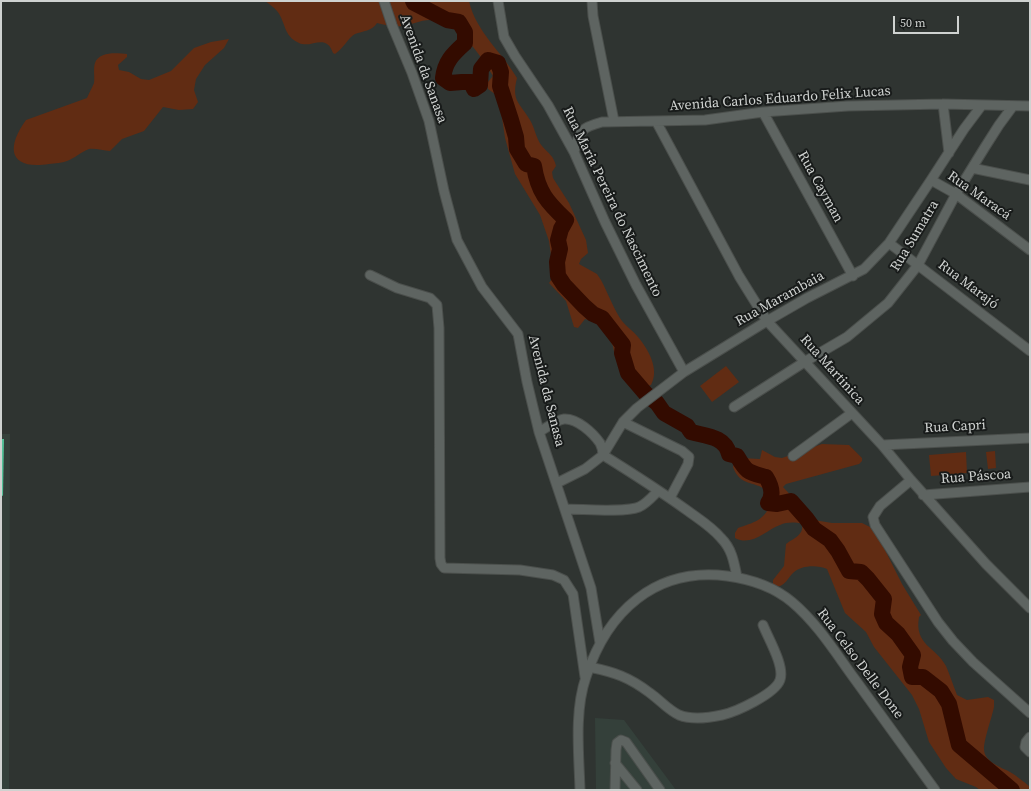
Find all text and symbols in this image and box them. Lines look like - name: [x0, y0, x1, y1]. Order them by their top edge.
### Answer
- scale bar: [895, 8, 961, 34]
- street label: Avenida da Sanasa: [396, 12, 450, 126]
- text: 50 m: [900, 15, 926, 31]
- street label: Avenida Carlos Eduardo Felix Lucas: [669, 83, 891, 115]
- street label: Rua Maria Pereira do Nascimento: [559, 104, 665, 300]
- street label: Rua Cayman: [794, 149, 846, 225]
- street label: Rua Maracá: [944, 168, 1014, 224]
- street label: Rua Sumatra: [887, 197, 943, 275]
- street label: Rua Marajó: [934, 257, 1002, 313]
- street label: Rua Marambaia: [733, 268, 827, 330]
- street label: Rua Martinica: [796, 332, 868, 408]
- street label: Avenida da Sanasa: [524, 333, 568, 449]
- street label: Rua Capri: [924, 417, 986, 437]
- street label: Rua Páscoa: [940, 466, 1012, 488]
- street label: Rua Celso Delle Done: [813, 606, 907, 722]

